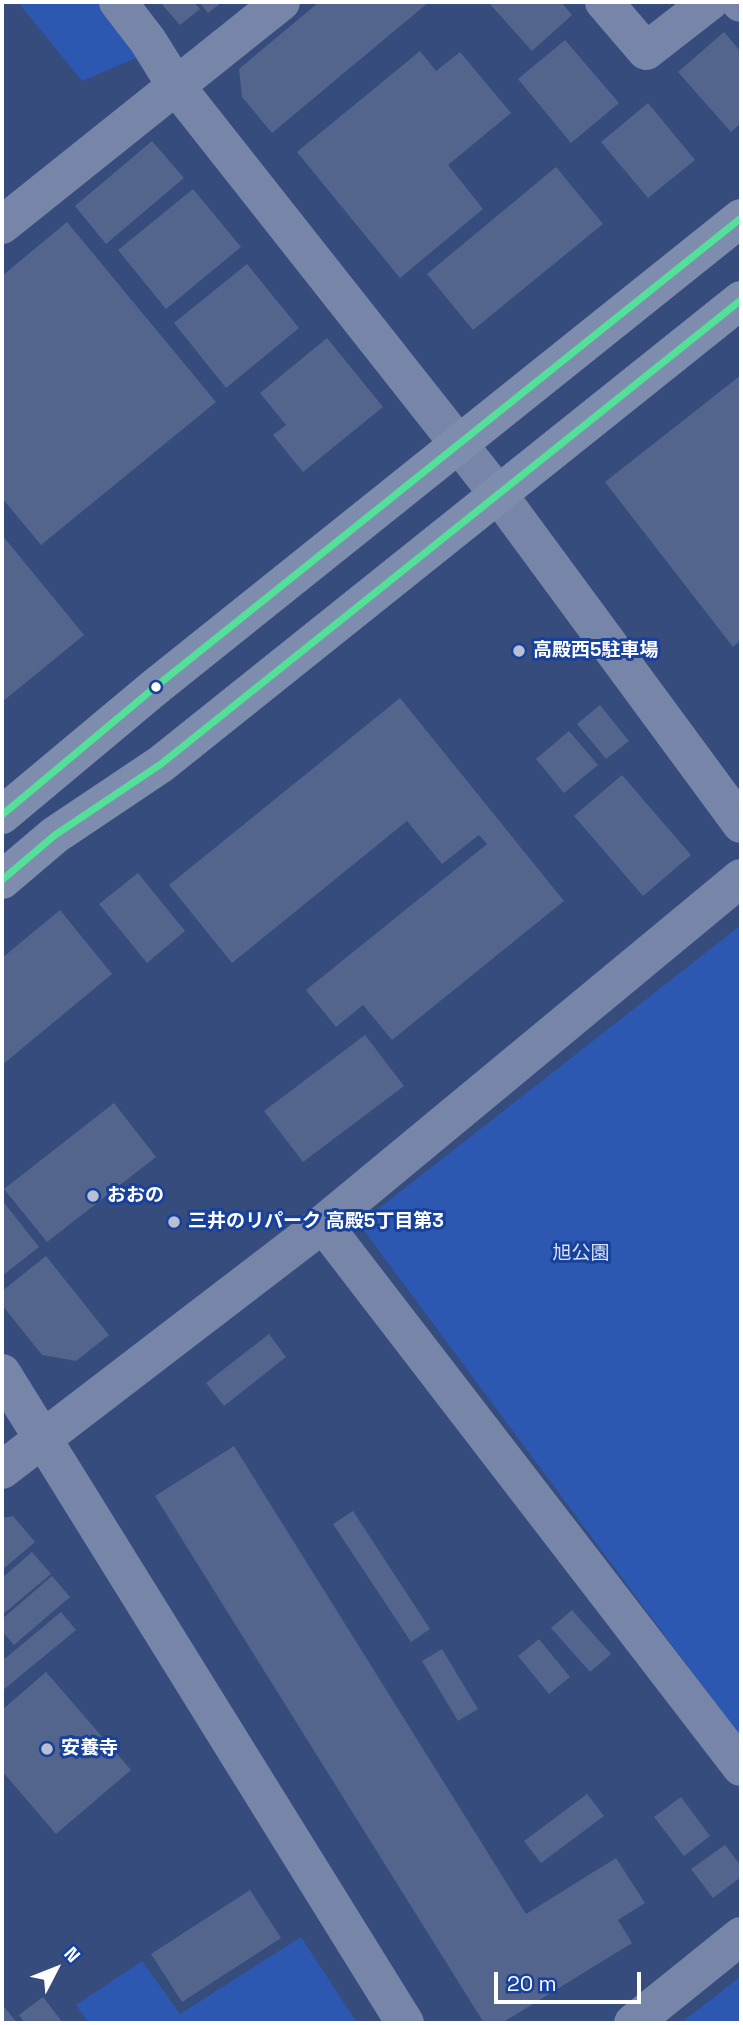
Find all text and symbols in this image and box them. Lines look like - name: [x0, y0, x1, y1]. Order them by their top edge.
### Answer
- place label: 高殿西5駐車場: [533, 640, 658, 662]
- marker: 高殿西5駐車場: [511, 643, 527, 659]
- unlabelled marker: [149, 680, 163, 694]
- place label: おおの: [107, 1185, 164, 1207]
- marker: おおの: [85, 1188, 101, 1204]
- place label: 三井のリパーク 高殿5丁目第3: [188, 1211, 444, 1233]
- marker: 三井のリパーク 高殿5丁目第3: [166, 1214, 182, 1230]
- park label: 旭公園: [553, 1243, 609, 1265]
- place label: 安養寺: [61, 1738, 118, 1760]
- marker: 安養寺: [39, 1741, 55, 1757]
- north arrow: [21, 1934, 91, 2004]
- text: N: [58, 1942, 86, 1968]
- scale bar: [498, 1958, 645, 2002]
- text: 20 m: [507, 1970, 557, 1997]

